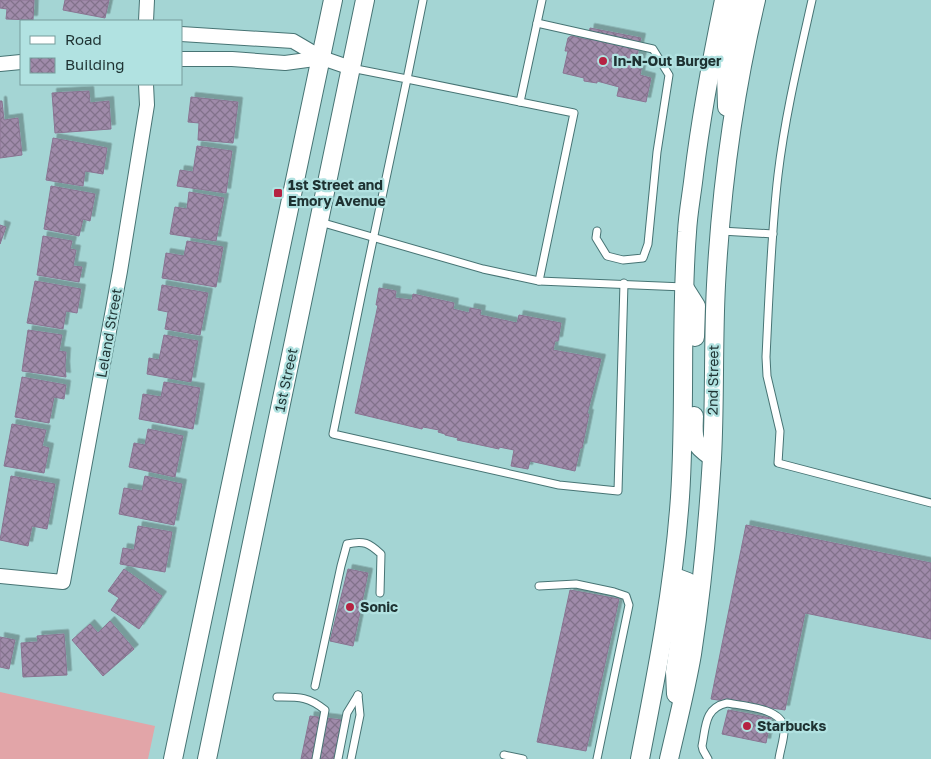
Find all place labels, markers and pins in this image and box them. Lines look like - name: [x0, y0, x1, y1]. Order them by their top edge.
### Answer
- place label: In-N-Out Burger: [613, 52, 722, 69]
- marker: In-N-Out Burger: [597, 55, 609, 67]
- place label: 1st Street and Emory Avenue: [288, 176, 386, 209]
- marker: 1st Street and Emory Avenue: [272, 187, 284, 199]
- place label: Sonic: [360, 598, 398, 615]
- marker: Sonic: [344, 601, 356, 613]
- place label: Starbucks: [757, 717, 826, 734]
- marker: Starbucks: [741, 720, 753, 732]

